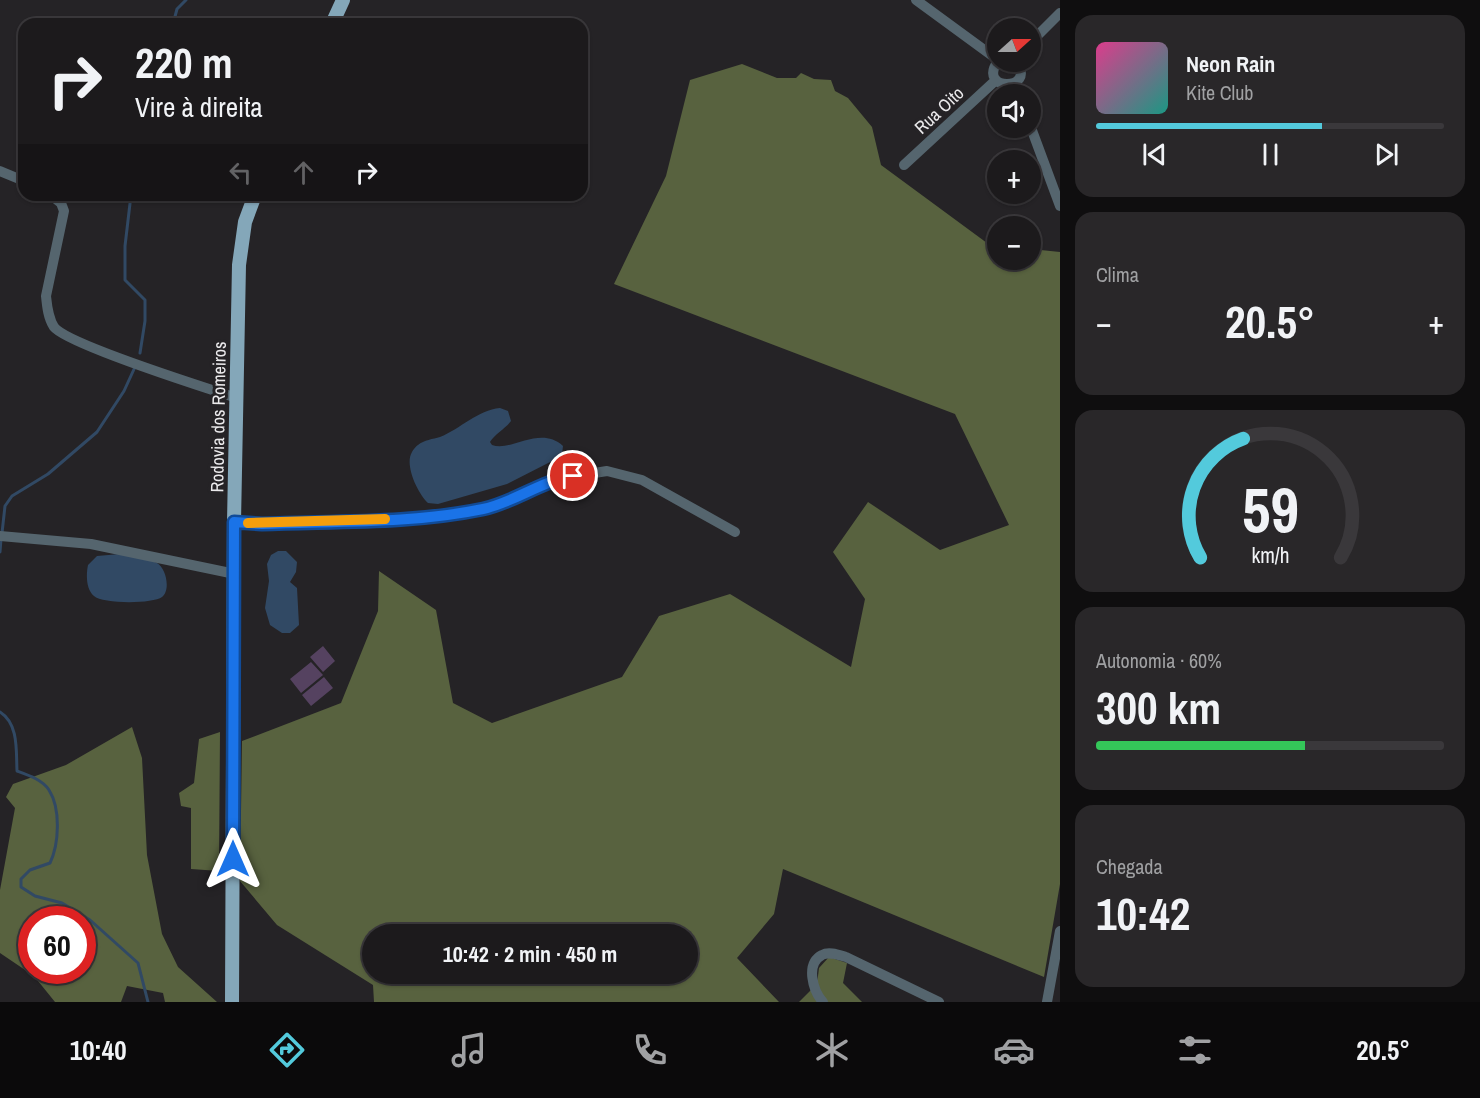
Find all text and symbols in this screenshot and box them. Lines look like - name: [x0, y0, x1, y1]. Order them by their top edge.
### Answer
- north arrow: [987, 18, 1041, 72]
- map controls: [987, 18, 1041, 270]
- text: 220 m: [135, 35, 233, 91]
- icon: right: [36, 42, 114, 120]
- text: Neon Rain: [1186, 49, 1275, 79]
- text: Kite Club: [1186, 79, 1253, 106]
- street label: Rua Oito: [909, 81, 969, 139]
- button: sound: [987, 84, 1041, 138]
- text: Vire à direita: [135, 89, 263, 125]
- icon: previous: [1138, 138, 1171, 171]
- icon: pause: [1254, 138, 1287, 171]
- icon: next: [1370, 138, 1403, 171]
- button: +: [987, 150, 1041, 204]
- icon: left: [224, 156, 257, 189]
- icon: ahead: [287, 156, 320, 189]
- icon: right: [350, 156, 383, 189]
- button: −: [987, 216, 1041, 270]
- text: Clima: [1096, 261, 1139, 288]
- text: 20.5°: [1225, 291, 1315, 352]
- text: −: [1096, 300, 1112, 344]
- text: +: [1428, 300, 1444, 344]
- street label: Rodovia dos Romeiros: [204, 341, 232, 493]
- pin: [547, 450, 598, 501]
- icon: arrive: [556, 459, 589, 492]
- text: 59: [1242, 467, 1298, 551]
- text: km/h: [1251, 541, 1289, 570]
- text: Autonomia · 60%: [1096, 647, 1222, 674]
- text: 300 km: [1096, 677, 1221, 738]
- position arrow: [201, 827, 265, 891]
- text: Chegada: [1096, 853, 1163, 880]
- text: 10:42: [1096, 883, 1190, 944]
- speed limit sign: 60: [18, 906, 96, 984]
- text: 10:42 · 2 min · 450 m: [443, 939, 617, 969]
- icon: directions: [266, 1029, 308, 1071]
- icon: music: [448, 1029, 490, 1071]
- icon: phone: [629, 1029, 671, 1071]
- icon: climate: [811, 1029, 853, 1071]
- icon: car: [993, 1029, 1035, 1071]
- icon: filters: [1174, 1029, 1216, 1071]
- text: 10:40: [70, 1032, 126, 1068]
- text: 20.5°: [1356, 1032, 1410, 1068]

